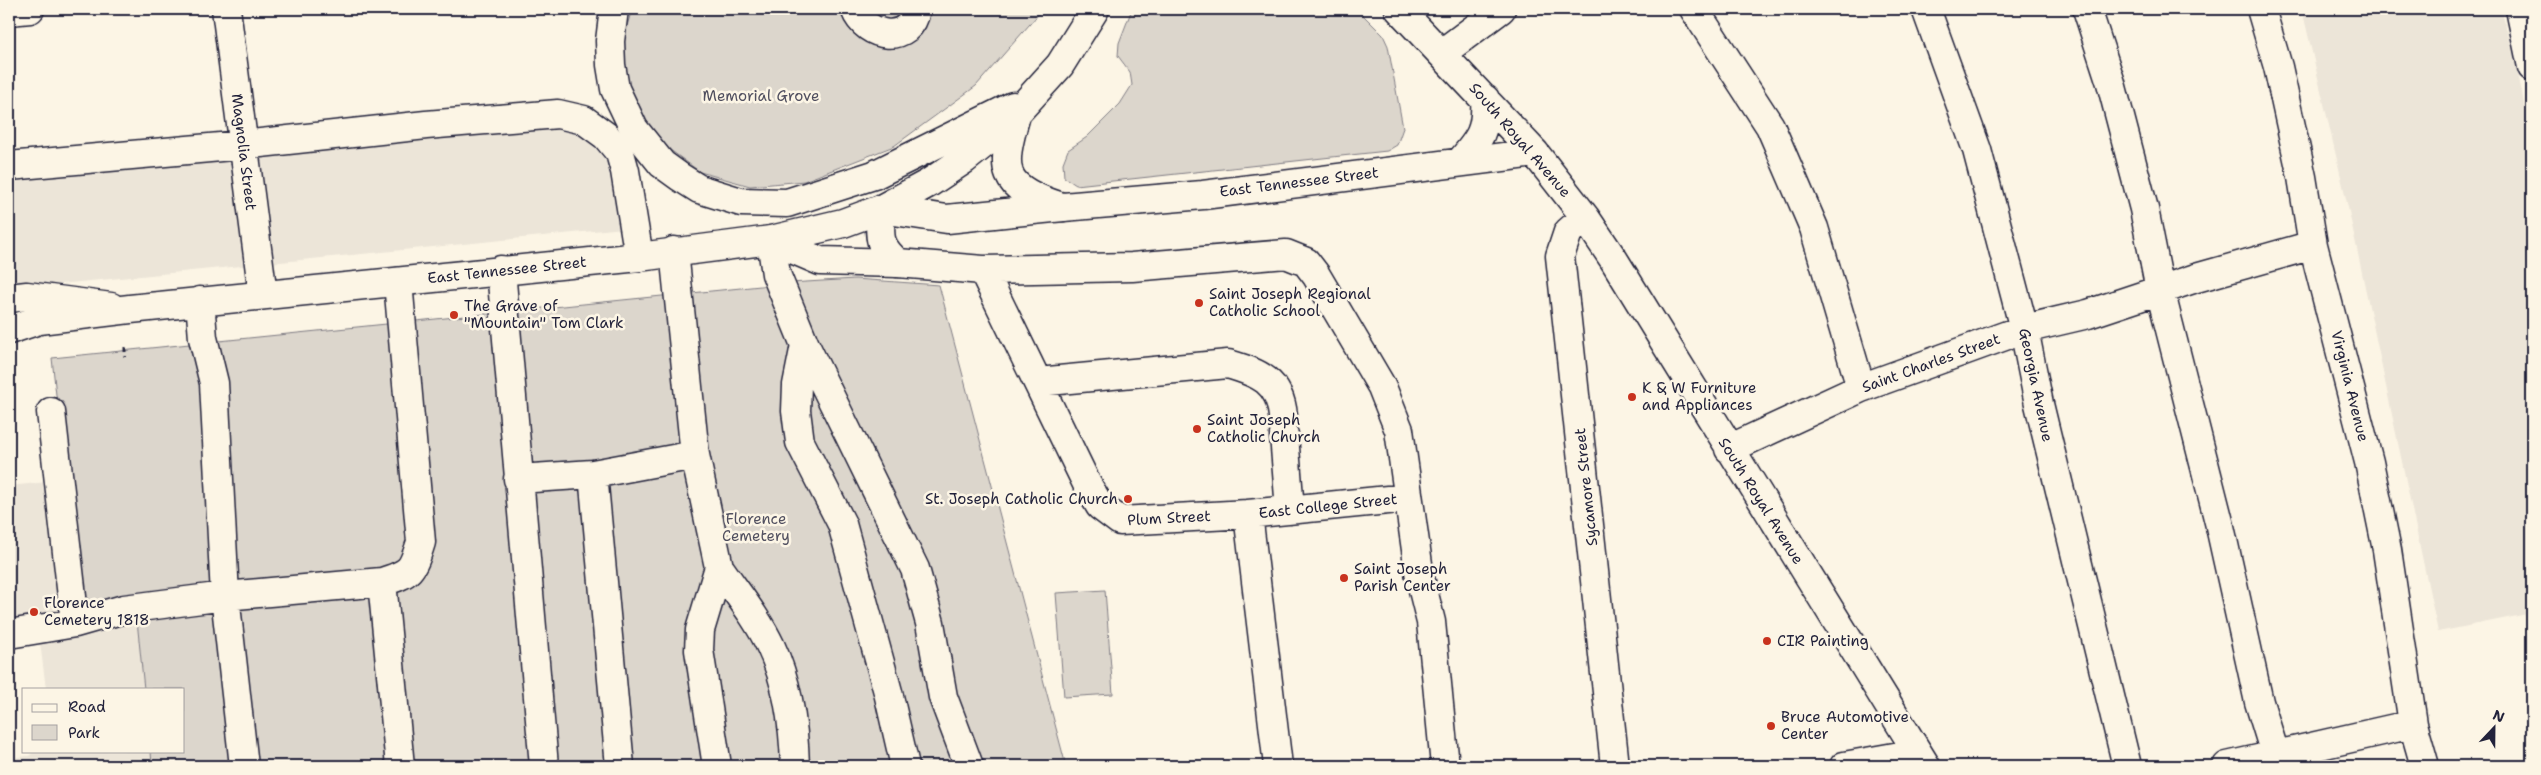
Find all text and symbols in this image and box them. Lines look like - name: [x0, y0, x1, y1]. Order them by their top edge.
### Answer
- street label: South Royal Avenue: [1465, 78, 1575, 202]
- park label: Memorial Grove: [703, 86, 819, 106]
- street label: Magnolia Street: [227, 92, 261, 212]
- street label: East Tennessee Street: [1218, 162, 1380, 202]
- street label: East Tennessee Street: [426, 252, 588, 288]
- place label: Saint Joseph Regional Catholic School: [1209, 284, 1371, 321]
- place label: The Grave of "Mountain" Tom Clark: [464, 296, 624, 333]
- marker: Saint Joseph Regional Catholic School: [1193, 297, 1205, 309]
- marker: The Grave of "Mountain" Tom Clark: [448, 309, 460, 321]
- street label: Georgia Avenue: [2014, 326, 2058, 444]
- street label: Virginia Avenue: [2327, 328, 2373, 444]
- street label: Saint Charles Street: [1859, 329, 2003, 397]
- place label: K & W Furniture and Appliances: [1642, 378, 1756, 415]
- marker: K & W Furniture and Appliances: [1626, 391, 1638, 403]
- place label: Saint Joseph Catholic Church: [1207, 410, 1320, 447]
- marker: Saint Joseph Catholic Church: [1191, 423, 1203, 435]
- street label: Sycamore Street: [1570, 427, 1602, 547]
- street label: South Royal Avenue: [1714, 434, 1808, 568]
- place label: St. Joseph Catholic Church: [925, 489, 1118, 509]
- street label: East College Street: [1258, 489, 1398, 523]
- marker: St. Joseph Catholic Church: [1122, 493, 1134, 505]
- street label: Plum Street: [1127, 506, 1211, 530]
- park label: Florence Cemetery: [722, 509, 790, 546]
- place label: Saint Joseph Parish Center: [1354, 559, 1451, 596]
- marker: Saint Joseph Parish Center: [1338, 572, 1350, 584]
- place label: Florence Cemetery 1818: [44, 593, 150, 630]
- marker: Florence Cemetery 1818: [28, 606, 40, 618]
- place label: CIR Painting: [1777, 631, 1869, 651]
- marker: CIR Painting: [1761, 635, 1773, 647]
- legend: [22, 688, 185, 752]
- text: Road: [68, 697, 106, 717]
- north arrow: [2468, 702, 2518, 752]
- text: N: [2490, 706, 2507, 726]
- place label: Bruce Automotive Center: [1781, 707, 1909, 744]
- marker: Bruce Automotive Center: [1765, 720, 1777, 732]
- text: Park: [68, 723, 100, 743]

